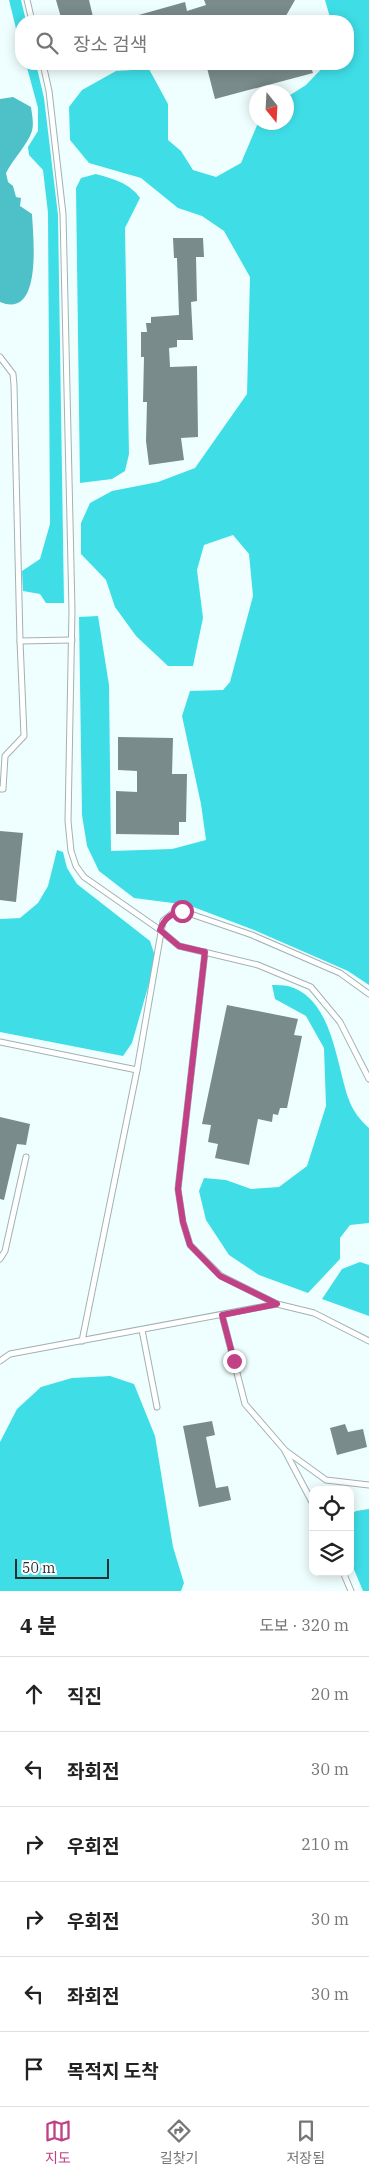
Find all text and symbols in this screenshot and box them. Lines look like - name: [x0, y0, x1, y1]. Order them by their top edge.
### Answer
- search box: [15, 15, 354, 70]
- icon: search: [33, 29, 61, 57]
- text: 장소 검색: [73, 32, 147, 56]
- north arrow: [249, 85, 294, 130]
- route start: [171, 900, 194, 923]
- route end: [223, 1350, 246, 1373]
- map controls: [309, 1486, 354, 1576]
- button: locate: [309, 1486, 354, 1531]
- button: layers: [309, 1531, 354, 1576]
- scale bar: [15, 1556, 109, 1579]
- text: 50 m: [22, 1559, 55, 1577]
- text: 4 분: [20, 1611, 57, 1639]
- text: 도보 · 320 m: [259, 1615, 349, 1635]
- icon: ahead: [20, 1680, 48, 1708]
- text: 직진: [67, 1684, 102, 1708]
- text: 20 m: [311, 1684, 349, 1704]
- icon: left: [20, 1755, 48, 1783]
- text: 좌회전: [67, 1759, 119, 1783]
- text: 30 m: [311, 1759, 349, 1779]
- icon: right: [20, 1830, 48, 1858]
- text: 우회전: [67, 1834, 119, 1858]
- text: 210 m: [301, 1834, 349, 1854]
- icon: right: [20, 1905, 48, 1933]
- text: 우회전: [67, 1909, 119, 1933]
- text: 30 m: [311, 1909, 349, 1929]
- icon: left: [20, 1980, 48, 2008]
- text: 좌회전: [67, 1984, 119, 2008]
- text: 30 m: [311, 1984, 349, 2004]
- icon: arrive: [20, 2055, 48, 2083]
- text: 목적지 도착: [67, 2059, 159, 2083]
- tab: 지도: [44, 2117, 72, 2167]
- tab: 길찾기: [160, 2117, 199, 2167]
- tab: 저장됨: [286, 2117, 325, 2167]

